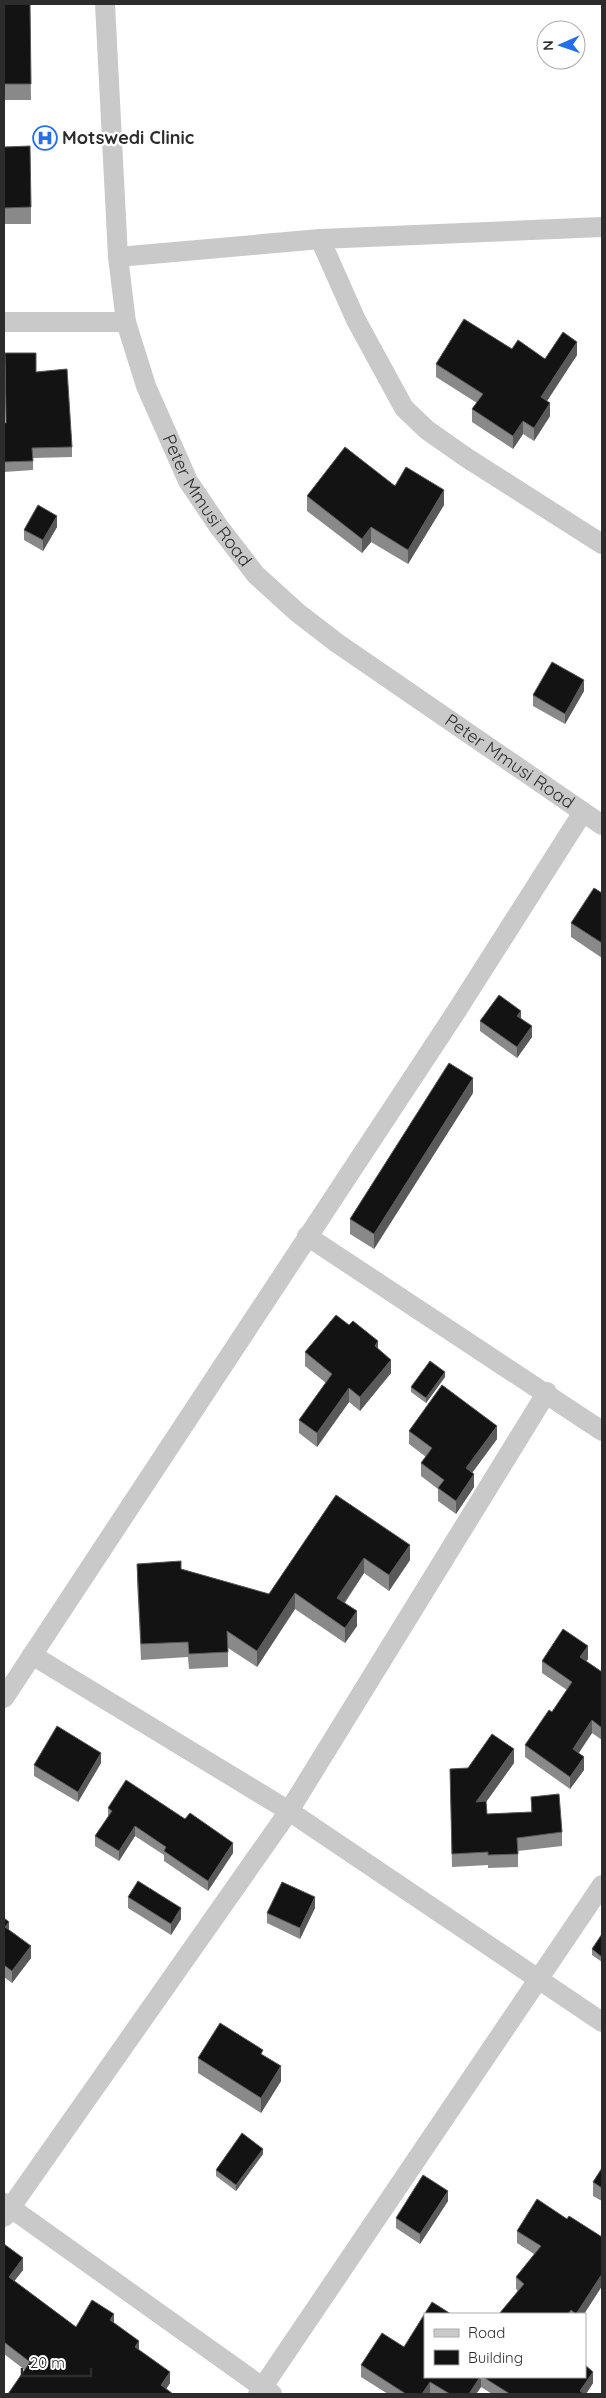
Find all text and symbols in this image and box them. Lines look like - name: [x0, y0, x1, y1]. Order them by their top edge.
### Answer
- north arrow: [536, 20, 586, 70]
- text: N: [539, 40, 557, 51]
- hospital icon: Motswedi Clinic: [32, 125, 58, 151]
- place label: Motswedi Clinic: [62, 126, 194, 149]
- street label: Peter Mmusi Road: [158, 431, 257, 571]
- street label: Peter Mmusi Road: [441, 709, 579, 814]
- legend: [424, 2313, 586, 2378]
- text: Road: [468, 2323, 505, 2342]
- scale bar: [22, 2346, 91, 2378]
- text: Building: [468, 2348, 523, 2367]
- text: 20 m: [30, 2353, 65, 2372]

